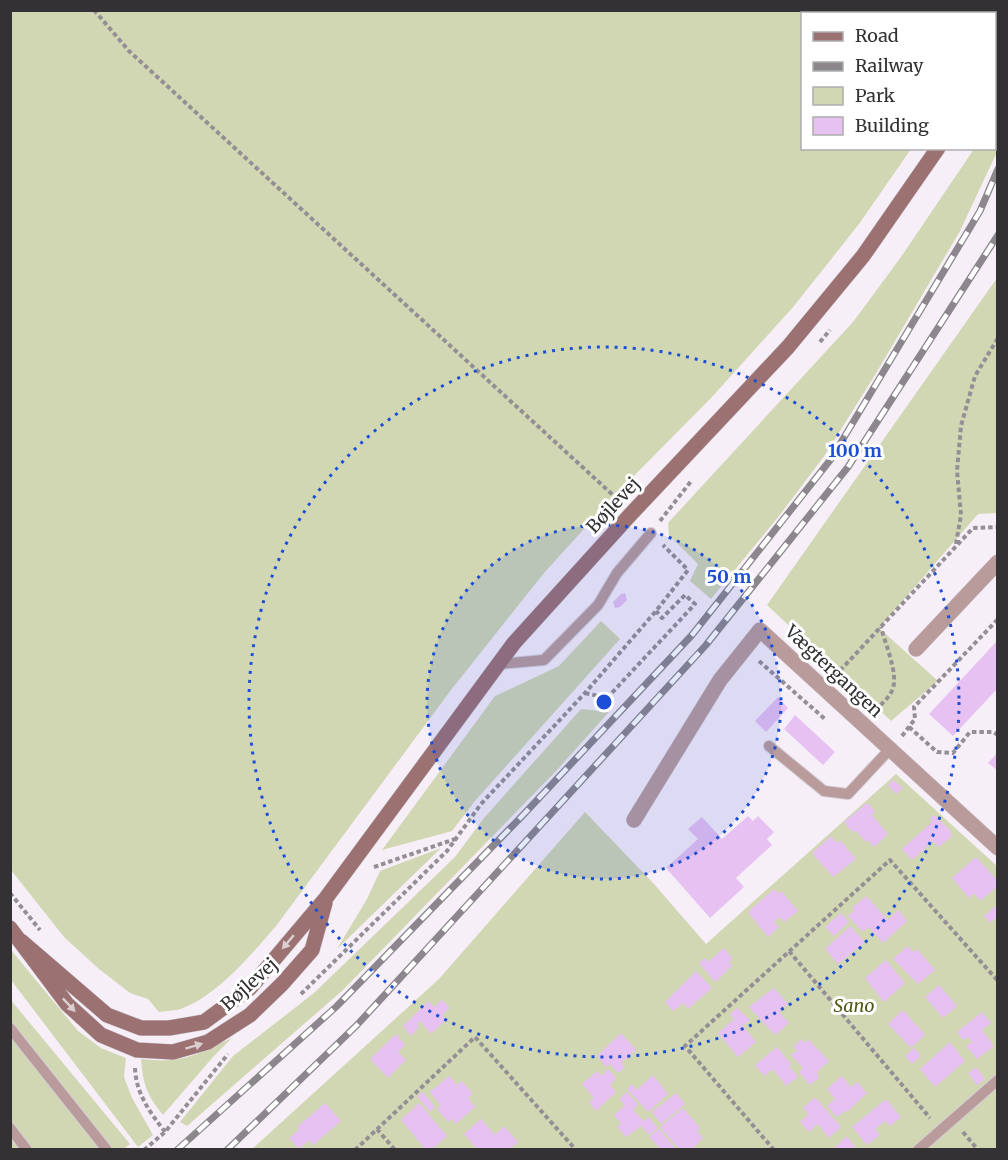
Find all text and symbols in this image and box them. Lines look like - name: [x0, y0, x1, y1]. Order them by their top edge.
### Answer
- legend: [801, 12, 996, 150]
- text: Road: [855, 24, 899, 47]
- text: Railway: [855, 54, 924, 77]
- text: Park: [855, 84, 896, 107]
- text: Building: [855, 114, 929, 137]
- text: 100 m: [828, 439, 882, 462]
- street label: Bøjlevej: [581, 472, 645, 538]
- text: 50 m: [707, 565, 751, 588]
- street label: Vægtergangen: [780, 619, 888, 722]
- centre of rings: [594, 692, 614, 712]
- one-way arrow: [282, 934, 295, 950]
- street label: Bøjlevej: [216, 953, 282, 1015]
- park label: Sano: [834, 994, 874, 1017]
- one-way arrow: [62, 997, 76, 1012]
- one-way arrow: [185, 1041, 203, 1050]

